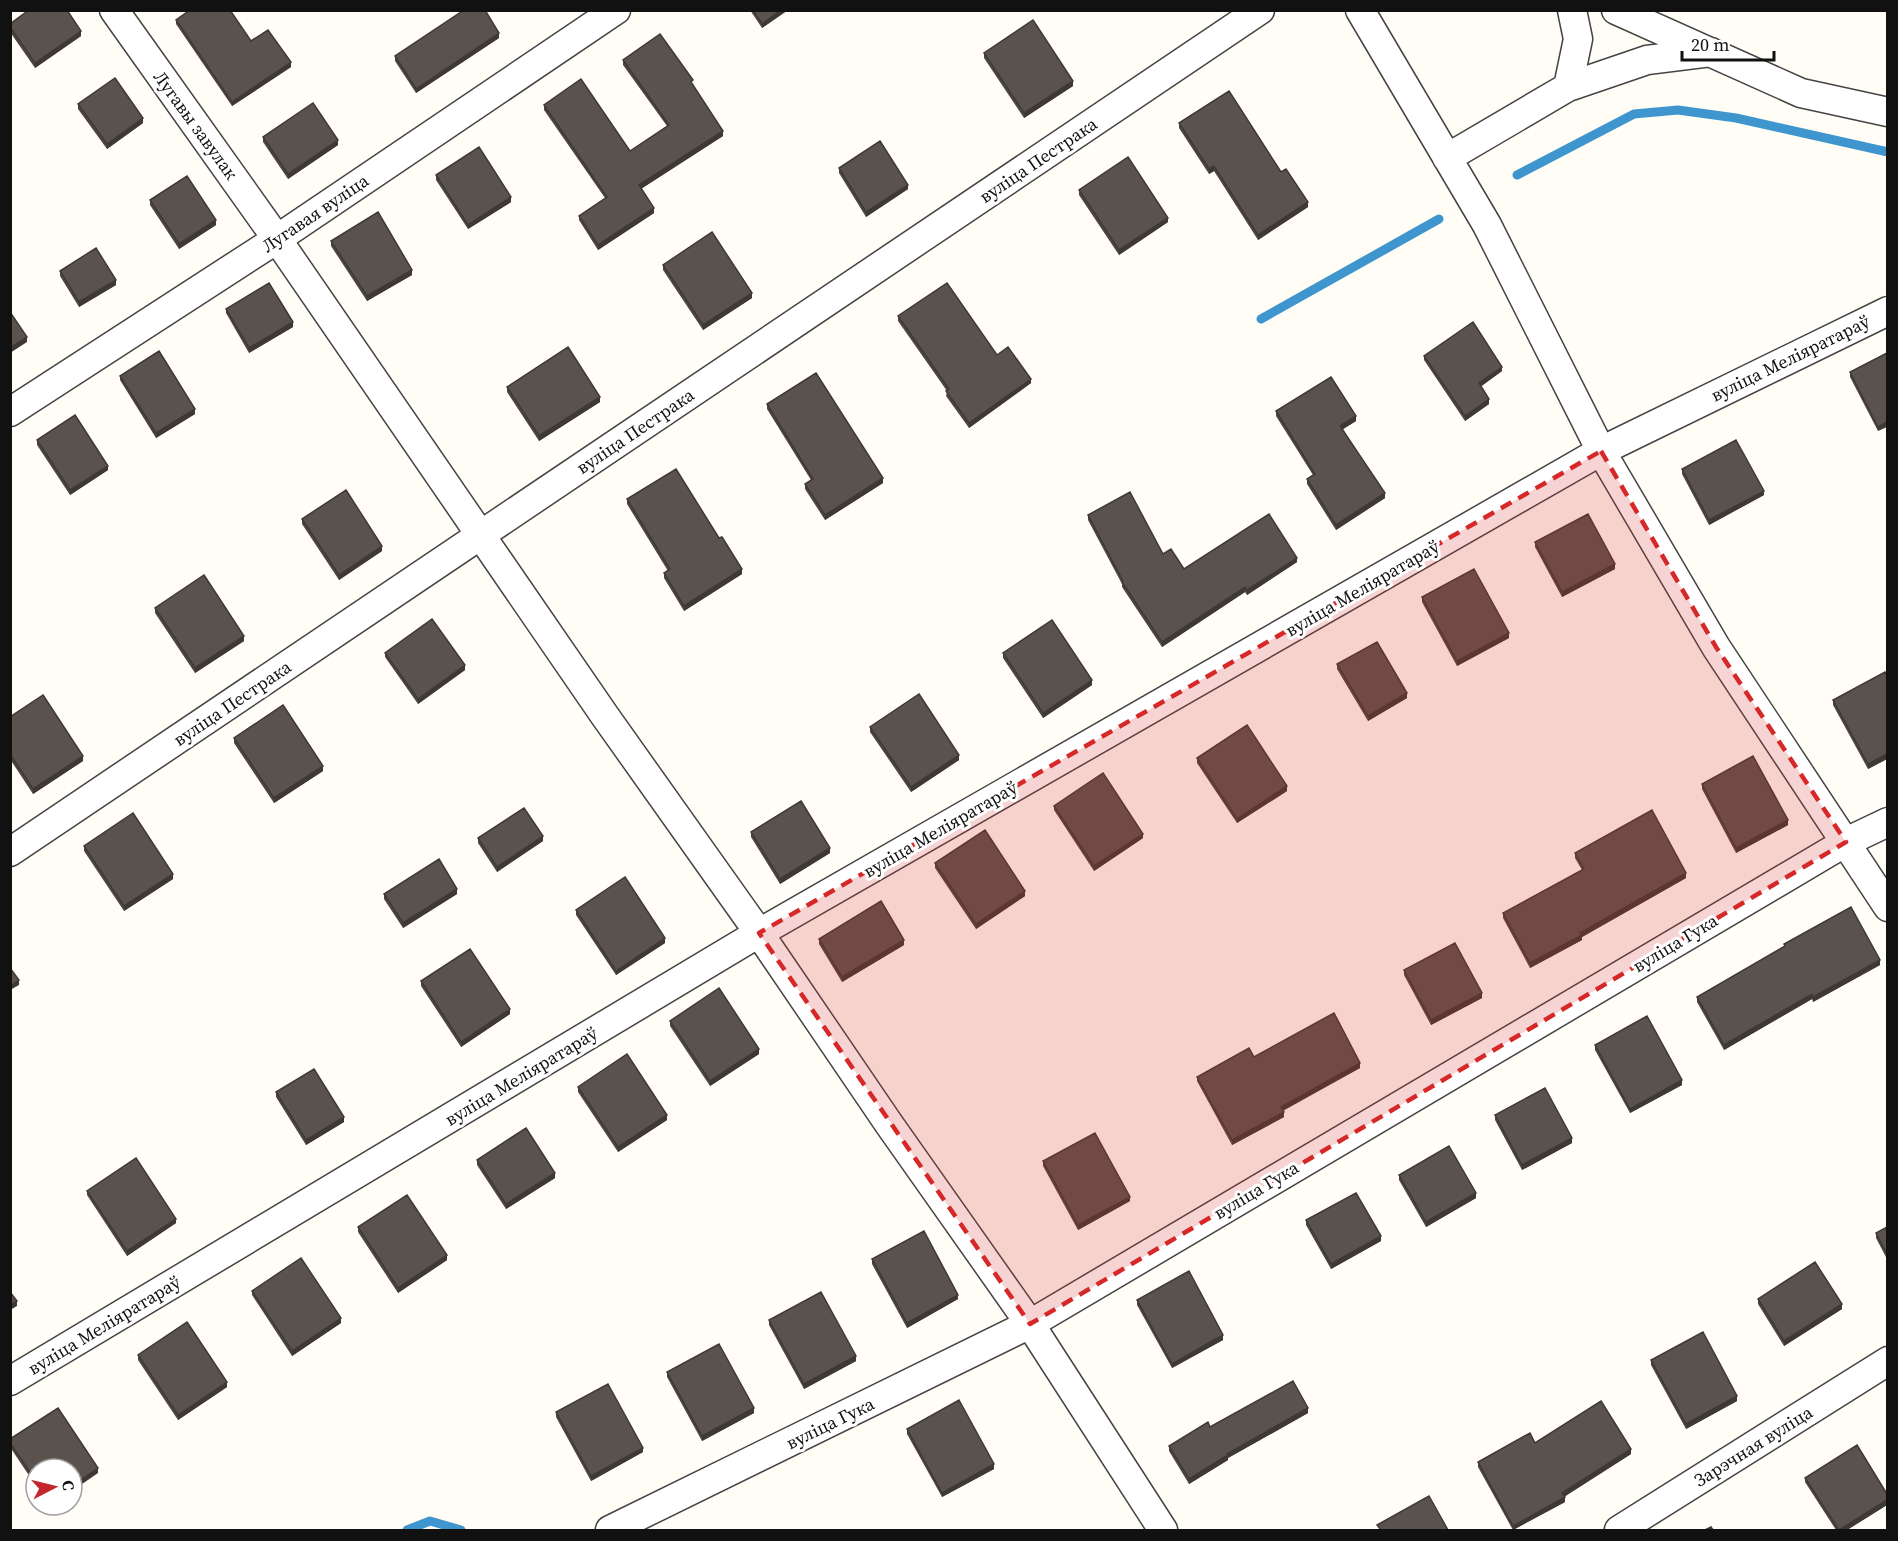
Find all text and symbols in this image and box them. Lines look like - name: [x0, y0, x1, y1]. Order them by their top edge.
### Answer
- scale bar: [1682, 24, 1774, 62]
- text: 20 m: [1691, 32, 1729, 57]
- street label: Лугавы завулак: [148, 65, 244, 185]
- street label: вуліца Пестрака: [974, 111, 1103, 209]
- street label: Лугавая вуліца: [257, 167, 374, 258]
- street label: вуліца Меліяратараў: [1706, 308, 1874, 407]
- street label: вуліца Пестрака: [571, 382, 700, 480]
- street label: вуліца Меліяратараў: [1280, 533, 1444, 642]
- street label: вуліца Пестрака: [168, 654, 297, 752]
- street label: вуліца Меліяратараў: [858, 774, 1022, 883]
- street label: вуліца Гука: [1628, 907, 1723, 978]
- street label: вуліца Меліяратараў: [440, 1020, 603, 1132]
- street label: вуліца Гука: [1209, 1154, 1304, 1225]
- street label: вуліца Меліяратараў: [23, 1269, 186, 1381]
- street label: вуліца Гука: [782, 1391, 879, 1455]
- street label: Зарэчная вуліца: [1689, 1399, 1818, 1493]
- north arrow: [24, 1457, 84, 1517]
- text: С: [57, 1479, 80, 1491]

